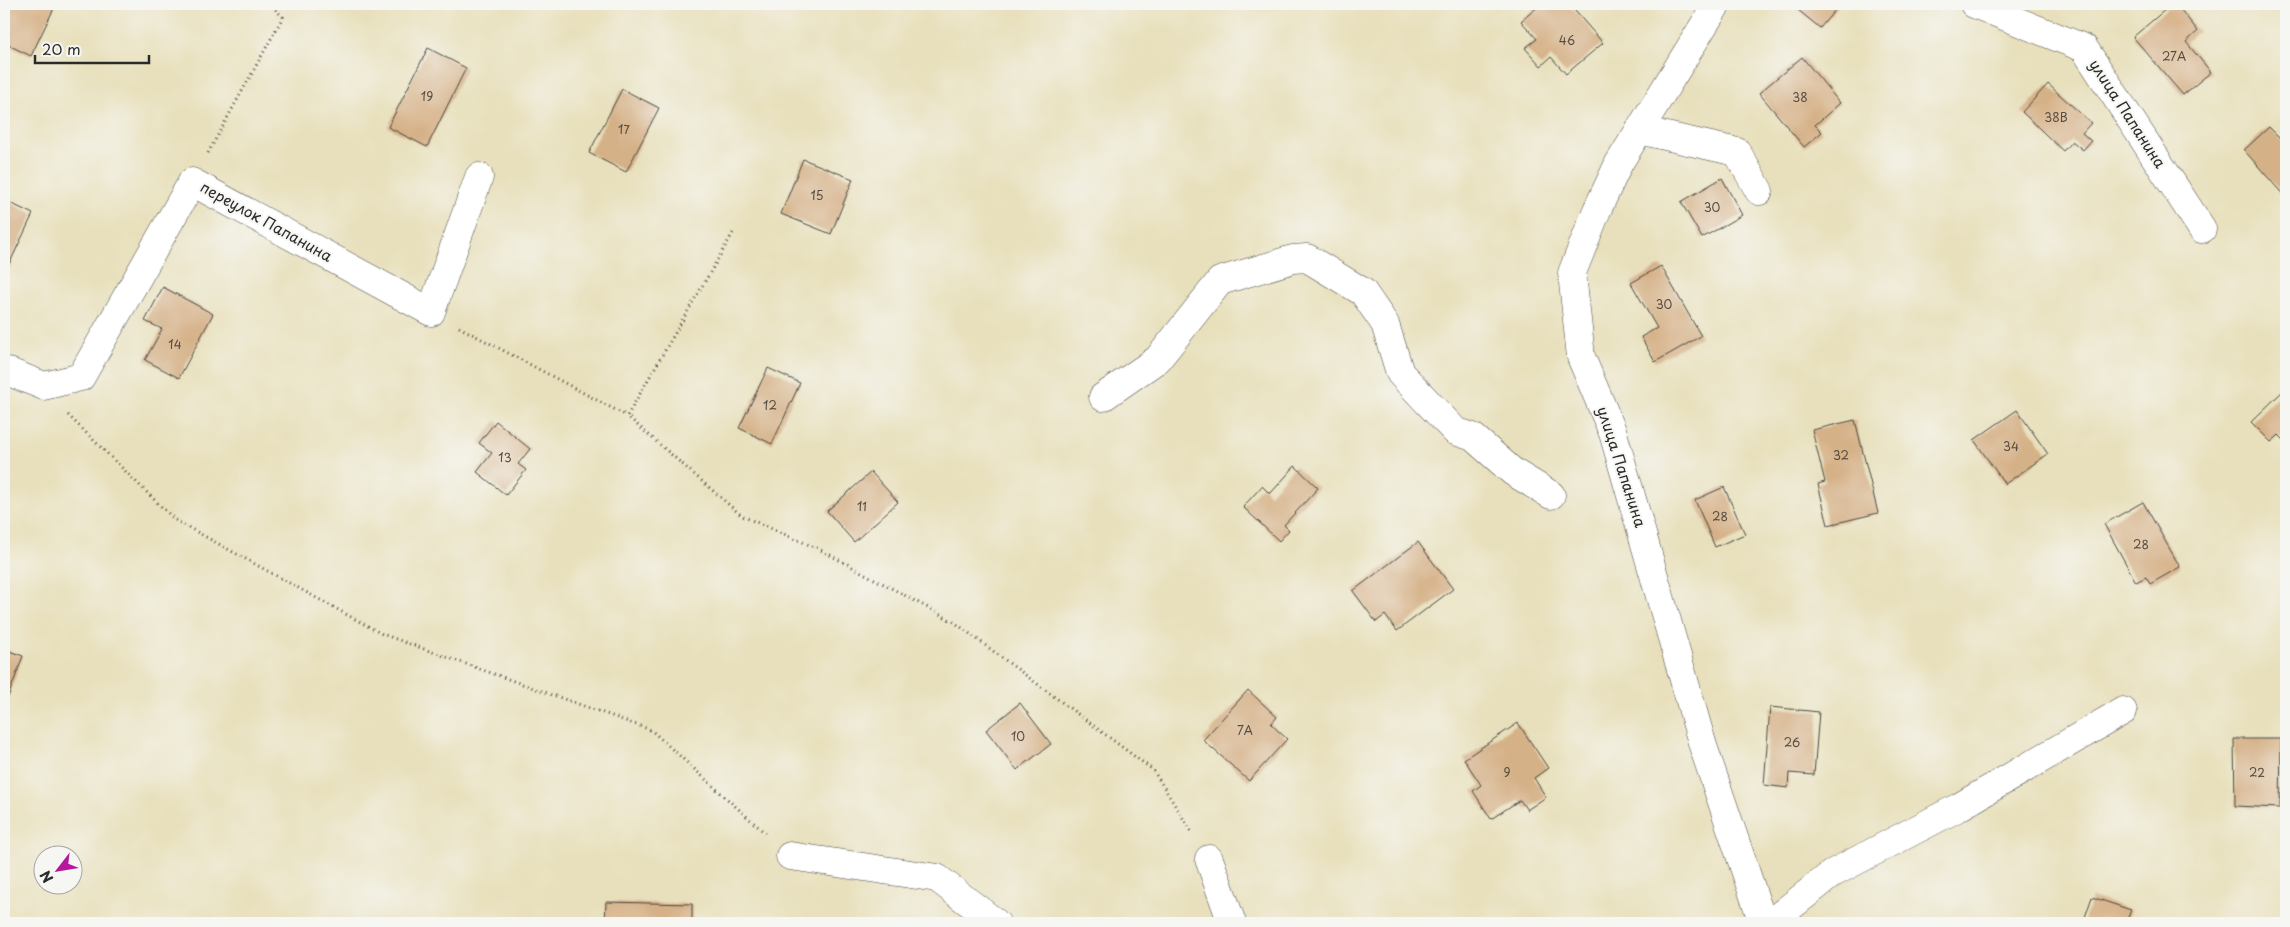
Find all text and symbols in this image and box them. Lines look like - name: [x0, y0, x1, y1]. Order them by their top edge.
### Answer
- house number: 46: [1559, 31, 1575, 49]
- scale bar: [35, 32, 149, 64]
- text: 20 m: [42, 37, 81, 60]
- house number: 27А: [2162, 47, 2186, 65]
- street label: улица Папанина: [2084, 54, 2172, 173]
- house number: 19: [421, 87, 433, 105]
- house number: 38: [1792, 88, 1808, 106]
- house number: 38В: [2044, 108, 2068, 126]
- house number: 17: [618, 120, 630, 138]
- street label: переулок Папанина: [197, 175, 337, 267]
- house number: 15: [810, 186, 824, 204]
- house number: 30: [1704, 198, 1721, 216]
- house number: 30: [1656, 295, 1673, 313]
- house number: 14: [168, 335, 182, 353]
- house number: 12: [763, 396, 777, 414]
- street label: улица Папанина: [1592, 403, 1653, 530]
- house number: 34: [2003, 437, 2019, 455]
- house number: 32: [1833, 446, 1849, 464]
- house number: 13: [498, 448, 512, 466]
- house number: 11: [857, 497, 867, 515]
- house number: 28: [1712, 507, 1728, 525]
- house number: 28: [2133, 535, 2149, 553]
- house number: 7А: [1237, 721, 1253, 739]
- house number: 10: [1011, 727, 1025, 745]
- house number: 26: [1784, 733, 1800, 751]
- house number: 9: [1503, 763, 1511, 781]
- house number: 22: [2249, 763, 2265, 781]
- north arrow: [32, 844, 82, 894]
- text: N: [35, 867, 58, 887]

